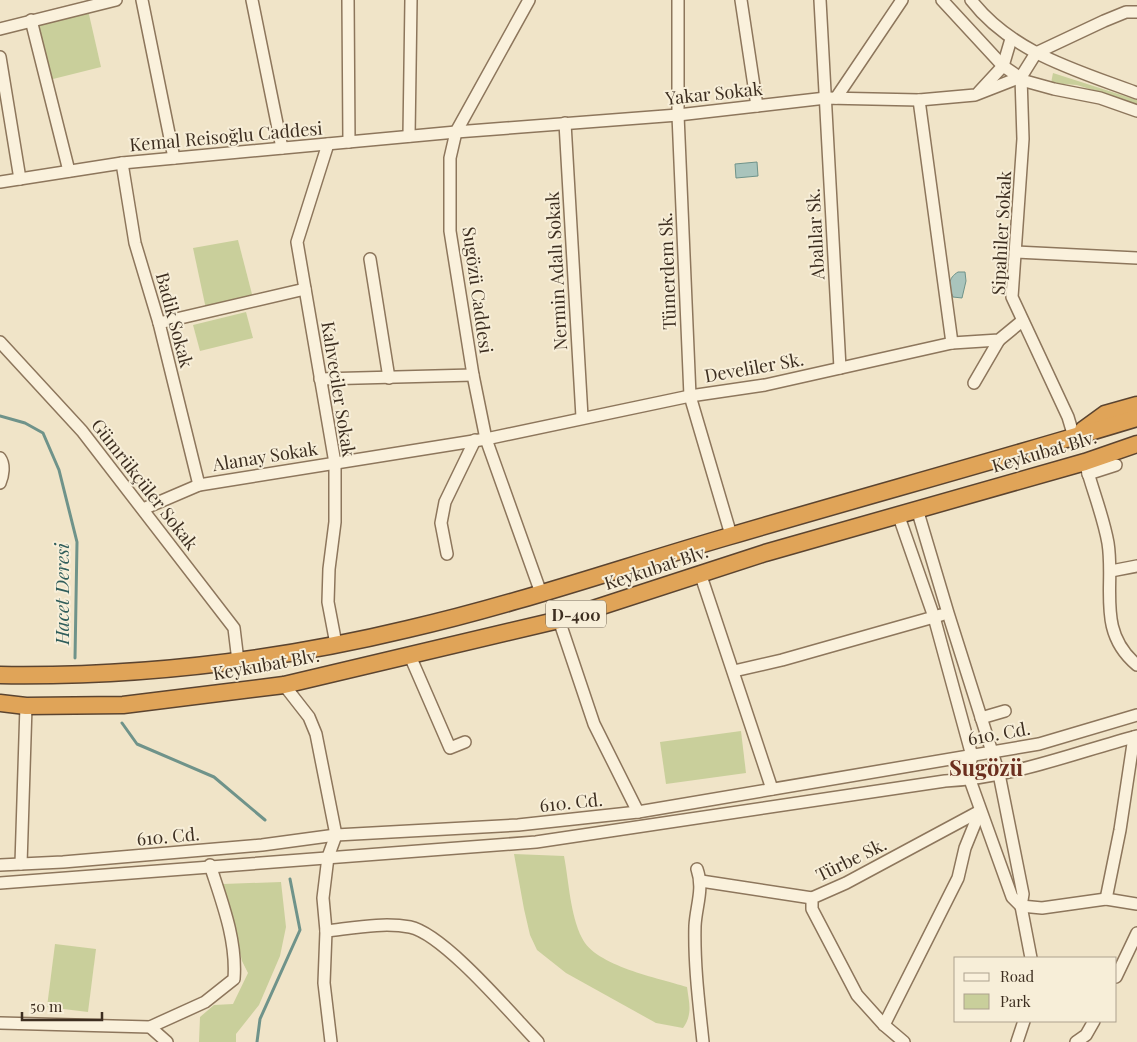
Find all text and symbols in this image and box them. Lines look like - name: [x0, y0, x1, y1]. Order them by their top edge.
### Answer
- street label: Yakar Sokak: [663, 76, 764, 110]
- street label: Kemal Reisoğlu Caddesi: [128, 116, 324, 156]
- street label: Sipahiler Sokak: [986, 170, 1016, 296]
- street label: Abalılar Sk.: [801, 188, 829, 281]
- street label: Nermin Adalı Sokak: [540, 191, 572, 351]
- street label: Tümerdem Sk.: [653, 212, 681, 330]
- street label: Sugözü Caddesi: [457, 225, 499, 355]
- street label: Badik Sokak: [151, 270, 199, 371]
- street label: Kahveciler Sokak: [316, 319, 362, 459]
- street label: Develiler Sk.: [702, 346, 806, 388]
- street label: Gümrükçüler Sokak: [86, 413, 204, 555]
- street label: Keykubat Blv.: [989, 425, 1099, 477]
- street label: Alanay Sokak: [210, 436, 319, 476]
- street label: Keykubat Blv.: [601, 539, 711, 595]
- water label: Hacet Deresi: [48, 542, 74, 646]
- road number: D-400: [546, 600, 606, 628]
- street label: Keykubat Blv.: [211, 643, 321, 685]
- street label: 610. Cd.: [966, 716, 1032, 750]
- district label: Sugözü: [949, 752, 1023, 782]
- street label: 610. Cd.: [538, 787, 604, 817]
- street label: 610. Cd.: [135, 821, 201, 851]
- street label: Türbe Sk.: [812, 832, 890, 886]
- legend: [954, 957, 1117, 1022]
- text: Road: [1000, 966, 1034, 986]
- scale bar: [22, 990, 102, 1022]
- text: Park: [1000, 991, 1032, 1011]
- text: 50 m: [30, 996, 63, 1016]

